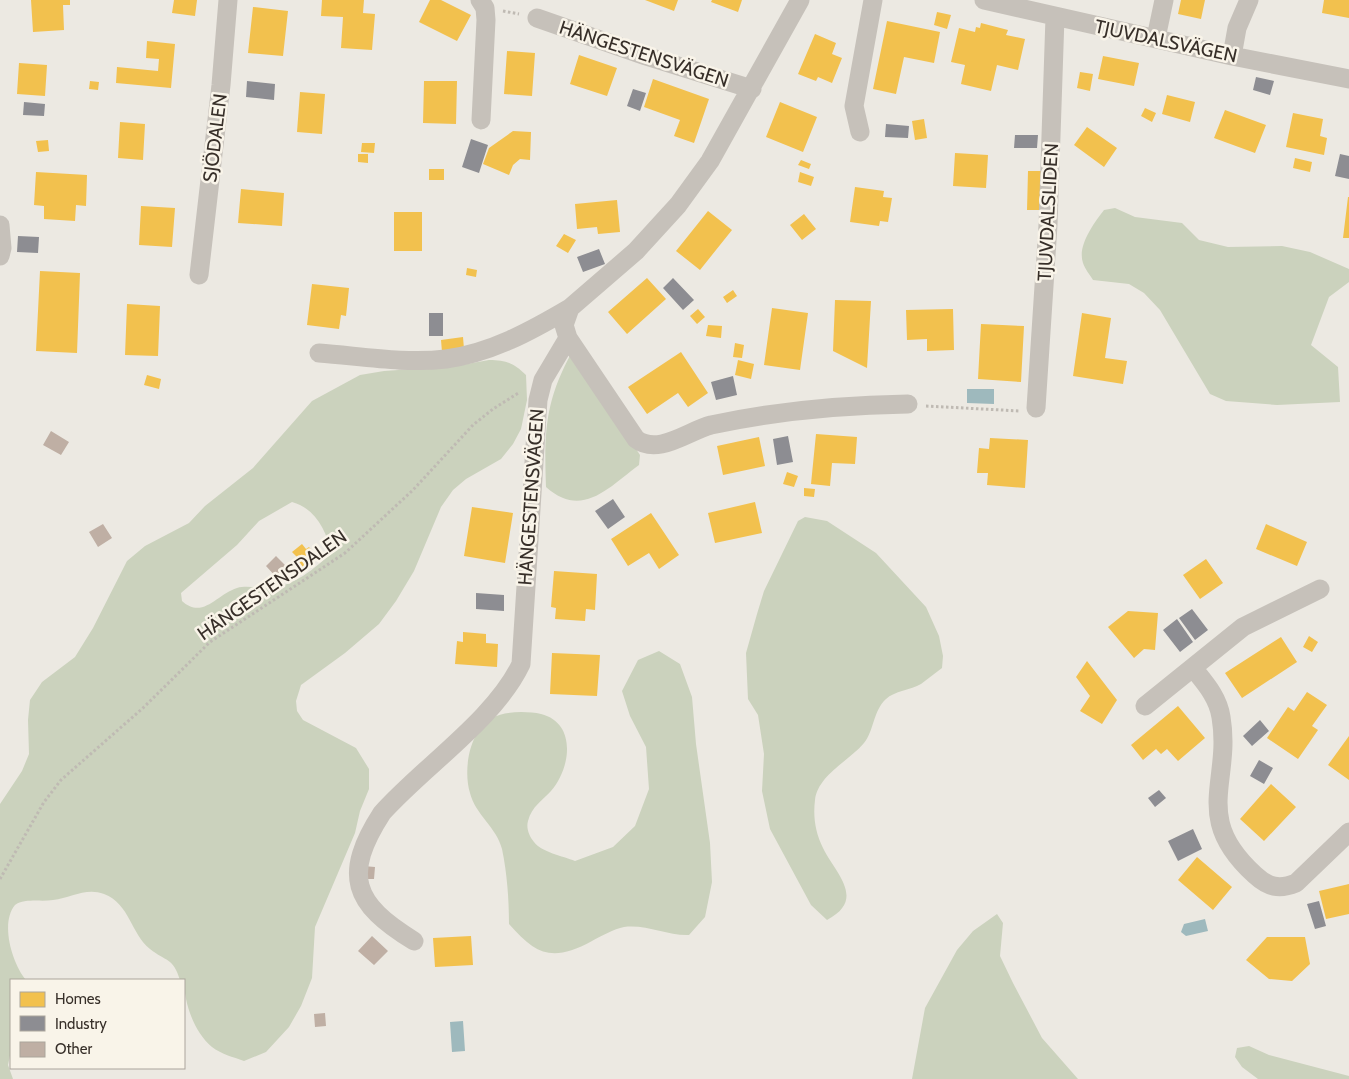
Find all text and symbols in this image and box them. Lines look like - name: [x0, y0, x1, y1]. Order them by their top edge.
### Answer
- street label: TJUVDALSVÄGEN: [1093, 15, 1239, 67]
- street label: HÄNGESTENSVÄGEN: [556, 16, 732, 92]
- street label: SJÖDALEN: [198, 92, 232, 184]
- street label: TJUVDALSLIDEN: [1033, 142, 1063, 282]
- street label: HÄNGESTENSVÄGEN: [513, 408, 549, 586]
- street label: HÄNGESTENSDALEN: [193, 525, 351, 645]
- legend: [10, 979, 185, 1069]
- text: Homes: [55, 990, 101, 1008]
- text: Industry: [55, 1015, 107, 1033]
- text: Other: [55, 1040, 92, 1058]

